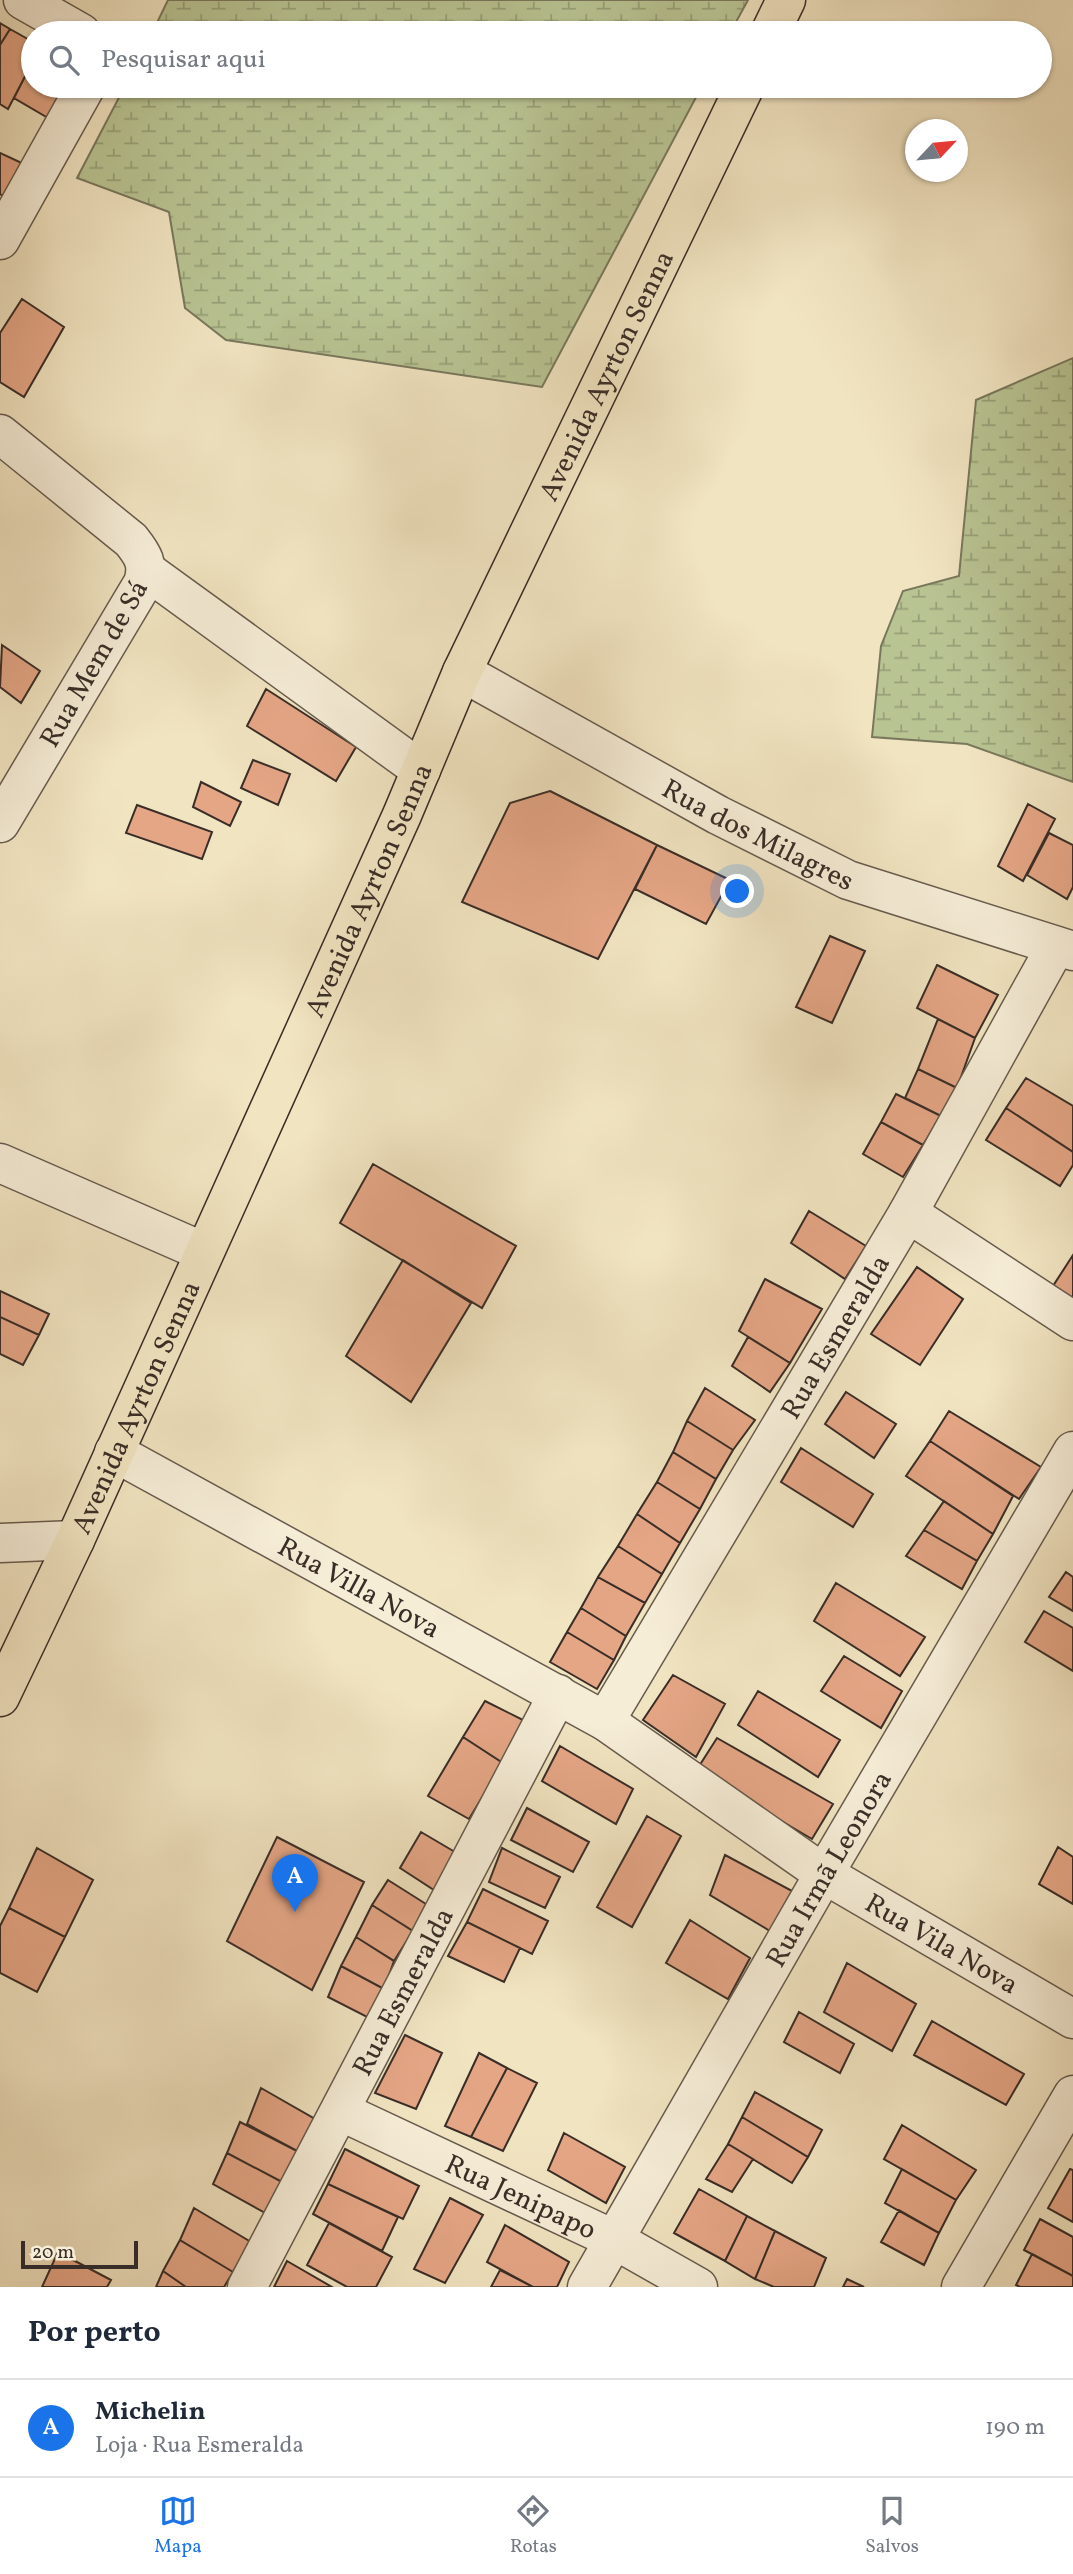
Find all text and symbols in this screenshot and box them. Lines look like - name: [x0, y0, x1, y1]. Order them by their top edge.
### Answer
- search box: [21, 21, 1052, 98]
- icon: search: [45, 41, 83, 79]
- text: Pesquisar aqui: [101, 42, 266, 78]
- north arrow: [905, 119, 968, 182]
- street label: Avenida Ayrton Senna: [530, 244, 685, 508]
- street label: Rua Mem de Sá: [31, 573, 159, 755]
- street label: Avenida Ayrton Senna: [296, 758, 443, 1024]
- street label: Rua dos Milagres: [654, 771, 860, 902]
- your location: [720, 874, 754, 908]
- street label: Rua Esmeralda: [772, 1248, 901, 1427]
- street label: Avenida Ayrton Senna: [63, 1275, 211, 1541]
- street label: Rua Villa Nova: [270, 1528, 447, 1649]
- street label: Rua Irmã Leonora: [757, 1764, 903, 1975]
- pin: A: [272, 1854, 318, 1912]
- street label: Rua Vila Nova: [857, 1885, 1025, 2005]
- street label: Rua Esmeralda: [344, 1901, 465, 2083]
- street label: Rua Jenipapo: [438, 2146, 602, 2250]
- scale bar: [21, 2238, 138, 2270]
- text: 20 m: [32, 2240, 74, 2266]
- text: Por perto: [28, 2312, 161, 2354]
- text: Michelin: [95, 2394, 206, 2430]
- text: A: [43, 2412, 59, 2444]
- text: 190 m: [985, 2412, 1045, 2444]
- text: Loja · Rua Esmeralda: [95, 2430, 304, 2462]
- tab: Mapa: [154, 2492, 202, 2560]
- tab: Rotas: [510, 2492, 557, 2560]
- tab: Salvos: [865, 2492, 919, 2560]

